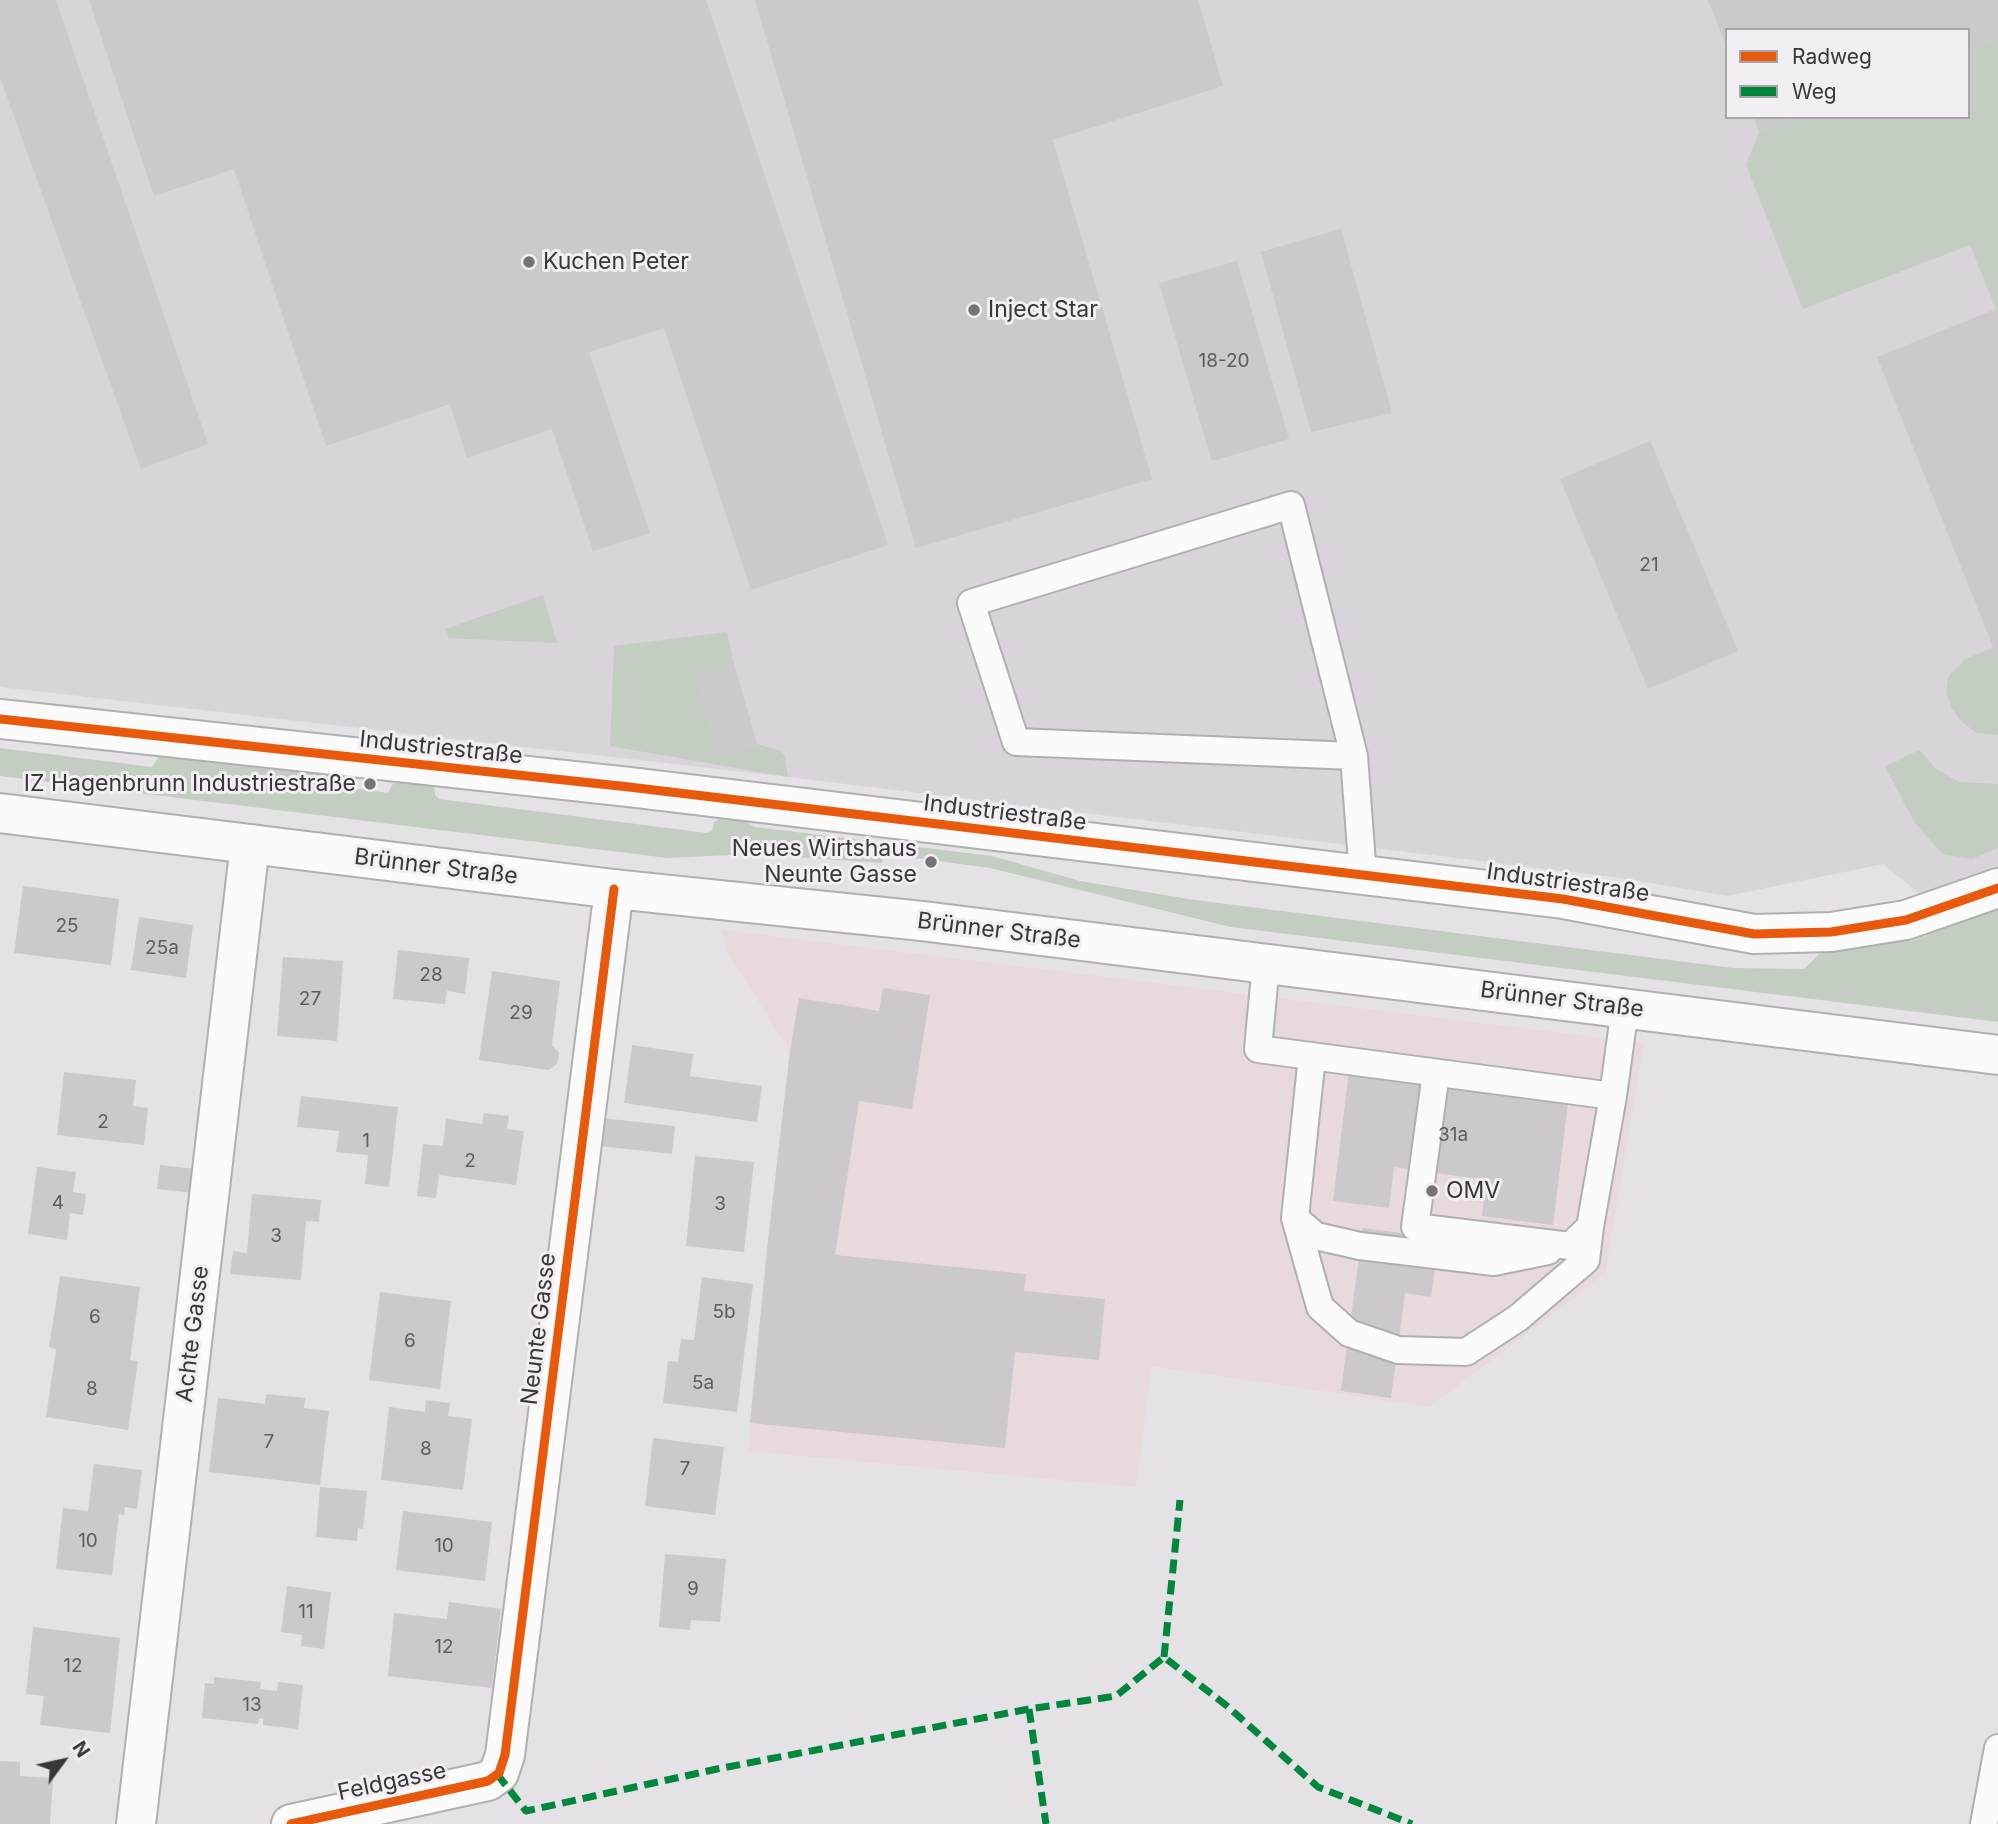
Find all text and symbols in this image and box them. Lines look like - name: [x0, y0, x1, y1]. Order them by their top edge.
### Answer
- legend: [1725, 28, 1970, 119]
- text: Radweg: [1792, 44, 1872, 69]
- text: Weg: [1792, 79, 1837, 104]
- place label: Kuchen Peter: [543, 248, 689, 276]
- marker: Kuchen Peter: [521, 254, 537, 270]
- place label: Inject Star: [988, 296, 1098, 324]
- marker: Inject Star: [966, 302, 982, 318]
- house number: 18-20: [1198, 350, 1250, 372]
- house number: 21: [1639, 554, 1659, 576]
- street label: Industriestraße: [358, 726, 524, 770]
- place label: IZ Hagenbrunn Industriestraße: [24, 770, 356, 798]
- marker: IZ Hagenbrunn Industriestraße: [362, 776, 378, 792]
- street label: Industriestraße: [922, 789, 1088, 837]
- place label: Neues Wirtshaus Neunte Gasse: [732, 835, 917, 889]
- street label: Brünner Straße: [353, 843, 519, 891]
- marker: Neues Wirtshaus Neunte Gasse: [923, 854, 939, 870]
- street label: Industriestraße: [1485, 858, 1651, 908]
- street label: Brünner Straße: [916, 907, 1082, 955]
- house number: 25: [55, 915, 79, 937]
- house number: 25a: [145, 937, 179, 959]
- house number: 28: [419, 964, 443, 986]
- street label: Brünner Straße: [1479, 976, 1645, 1024]
- house number: 27: [299, 988, 321, 1010]
- house number: 29: [509, 1002, 533, 1024]
- house number: 2: [97, 1111, 109, 1133]
- house number: 31a: [1438, 1124, 1468, 1146]
- house number: 1: [362, 1130, 370, 1152]
- house number: 2: [464, 1150, 476, 1172]
- place label: OMV: [1446, 1177, 1500, 1205]
- marker: OMV: [1424, 1183, 1440, 1199]
- house number: 4: [52, 1192, 64, 1214]
- house number: 3: [714, 1193, 726, 1215]
- house number: 3: [270, 1225, 282, 1247]
- street label: Neunte Gasse: [516, 1251, 562, 1407]
- street label: Achte Gasse: [171, 1264, 215, 1404]
- house number: 5b: [712, 1301, 736, 1323]
- house number: 6: [89, 1306, 101, 1328]
- house number: 6: [404, 1330, 416, 1352]
- house number: 5a: [692, 1372, 714, 1394]
- house number: 8: [86, 1378, 98, 1400]
- house number: 7: [264, 1431, 274, 1453]
- house number: 8: [420, 1438, 432, 1460]
- house number: 7: [680, 1458, 690, 1480]
- house number: 10: [78, 1530, 98, 1552]
- house number: 10: [434, 1535, 454, 1557]
- house number: 9: [687, 1578, 699, 1600]
- house number: 11: [298, 1601, 314, 1623]
- house number: 12: [434, 1636, 454, 1658]
- house number: 12: [63, 1655, 83, 1677]
- house number: 13: [242, 1694, 262, 1716]
- north arrow: [28, 1726, 98, 1796]
- text: N: [67, 1737, 95, 1762]
- street label: Feldgasse: [335, 1757, 449, 1807]

